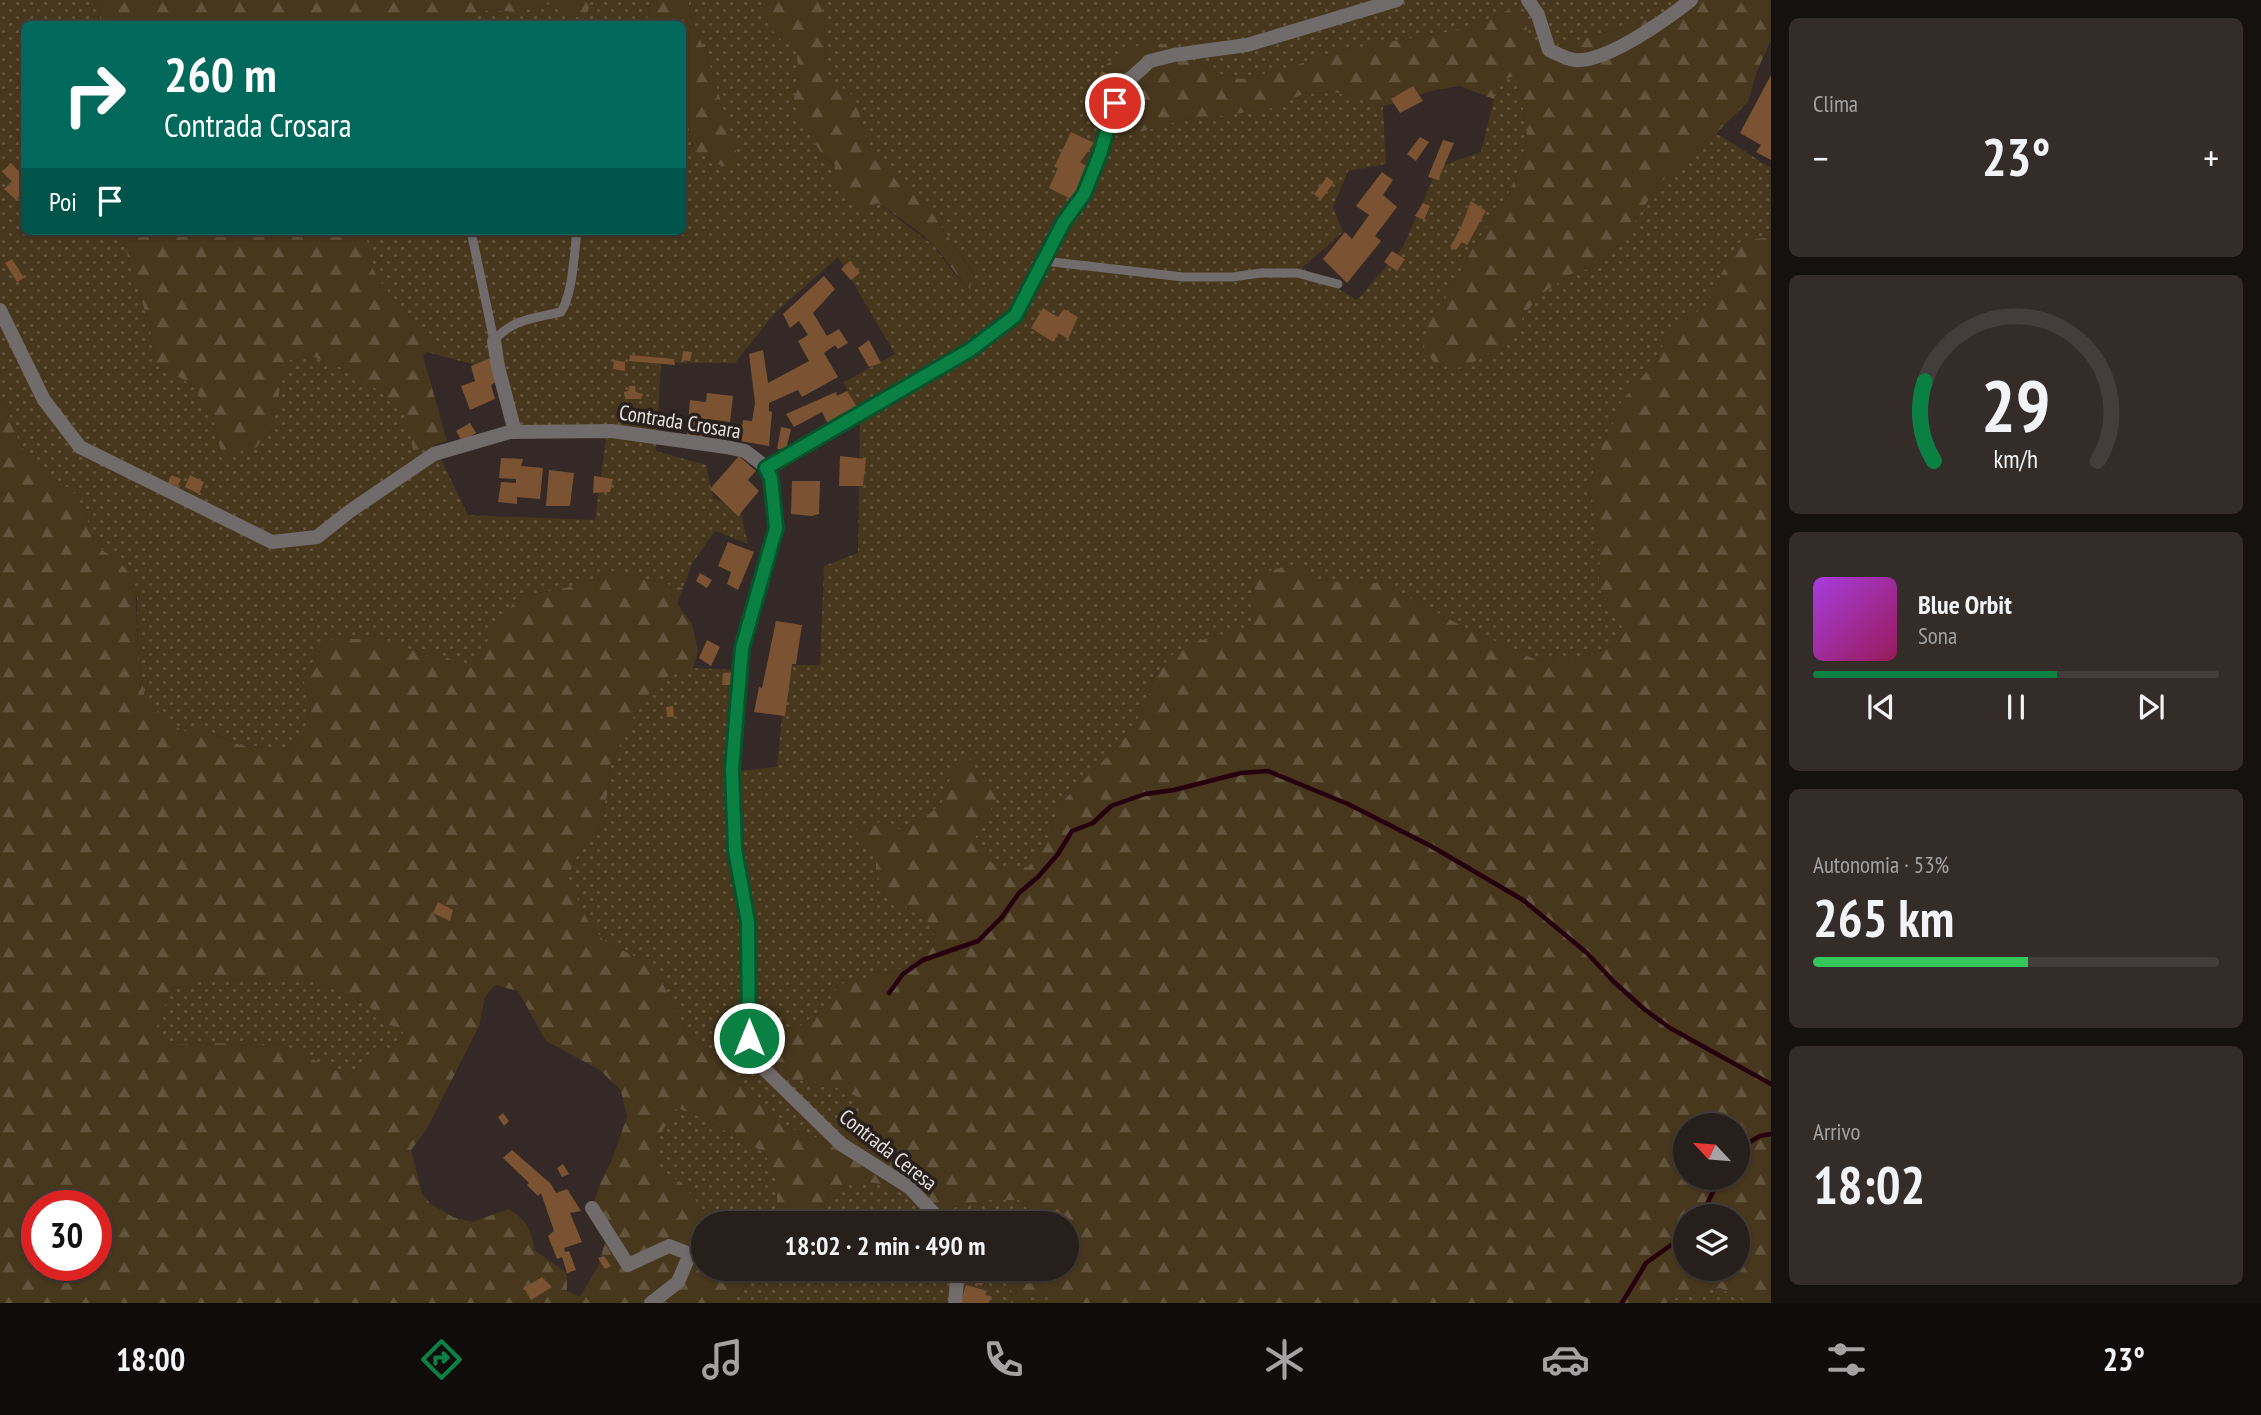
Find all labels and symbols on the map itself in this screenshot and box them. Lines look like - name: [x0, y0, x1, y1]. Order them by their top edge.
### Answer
- pin: [1085, 73, 1145, 133]
- street label: Contrada Crosara: [617, 399, 743, 444]
- position arrow: [712, 1001, 786, 1075]
- street label: Contrada Ceresa: [834, 1103, 943, 1196]
- north arrow: [1673, 1113, 1750, 1190]
- speed limit sign: 30: [21, 1190, 112, 1281]

